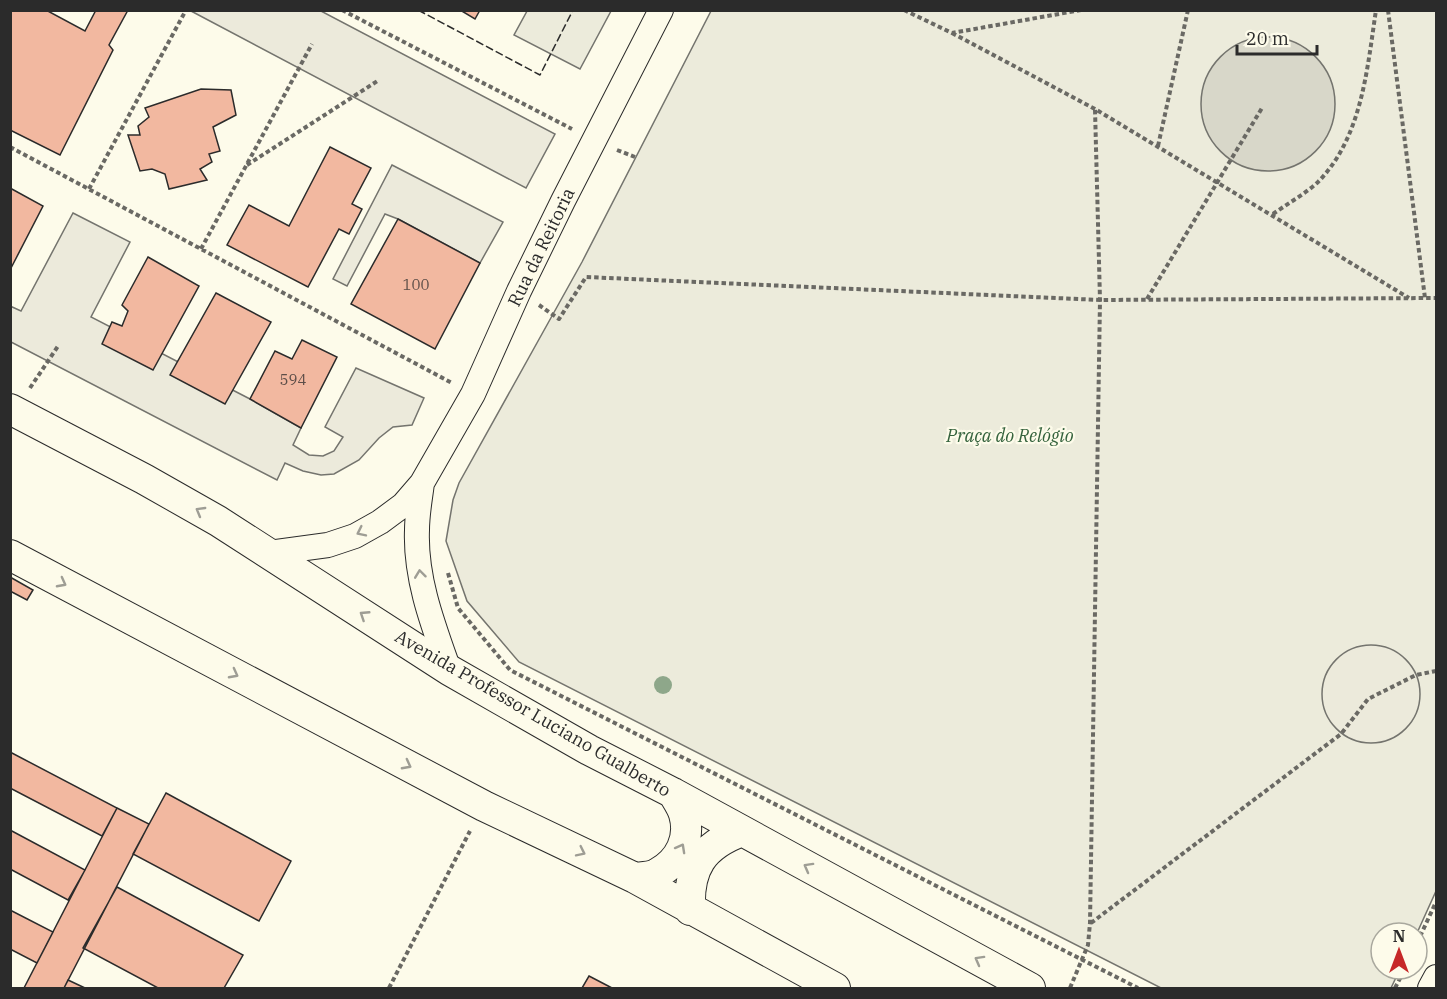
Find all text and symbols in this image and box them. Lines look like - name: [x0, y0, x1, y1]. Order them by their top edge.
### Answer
- scale bar: [1237, 18, 1316, 56]
- text: 20 m: [1246, 27, 1289, 50]
- street label: Rua da Reitoria: [502, 184, 580, 310]
- house number: 100: [402, 275, 430, 294]
- house number: 594: [279, 370, 307, 389]
- park label: Praça do Relógio: [945, 424, 1074, 447]
- one-way arrow: [196, 507, 206, 518]
- one-way arrow: [356, 525, 367, 537]
- one-way arrow: [414, 569, 427, 578]
- one-way arrow: [56, 576, 66, 587]
- one-way arrow: [360, 611, 370, 623]
- street label: Avenida Professor Luciano Gualberto: [391, 624, 675, 802]
- one-way arrow: [228, 667, 239, 678]
- one-way arrow: [401, 758, 411, 769]
- one-way arrow: [674, 844, 685, 854]
- one-way arrow: [575, 845, 586, 857]
- one-way arrow: [803, 863, 814, 874]
- north arrow: [1369, 921, 1429, 981]
- text: N: [1393, 926, 1405, 946]
- one-way arrow: [975, 956, 985, 968]

